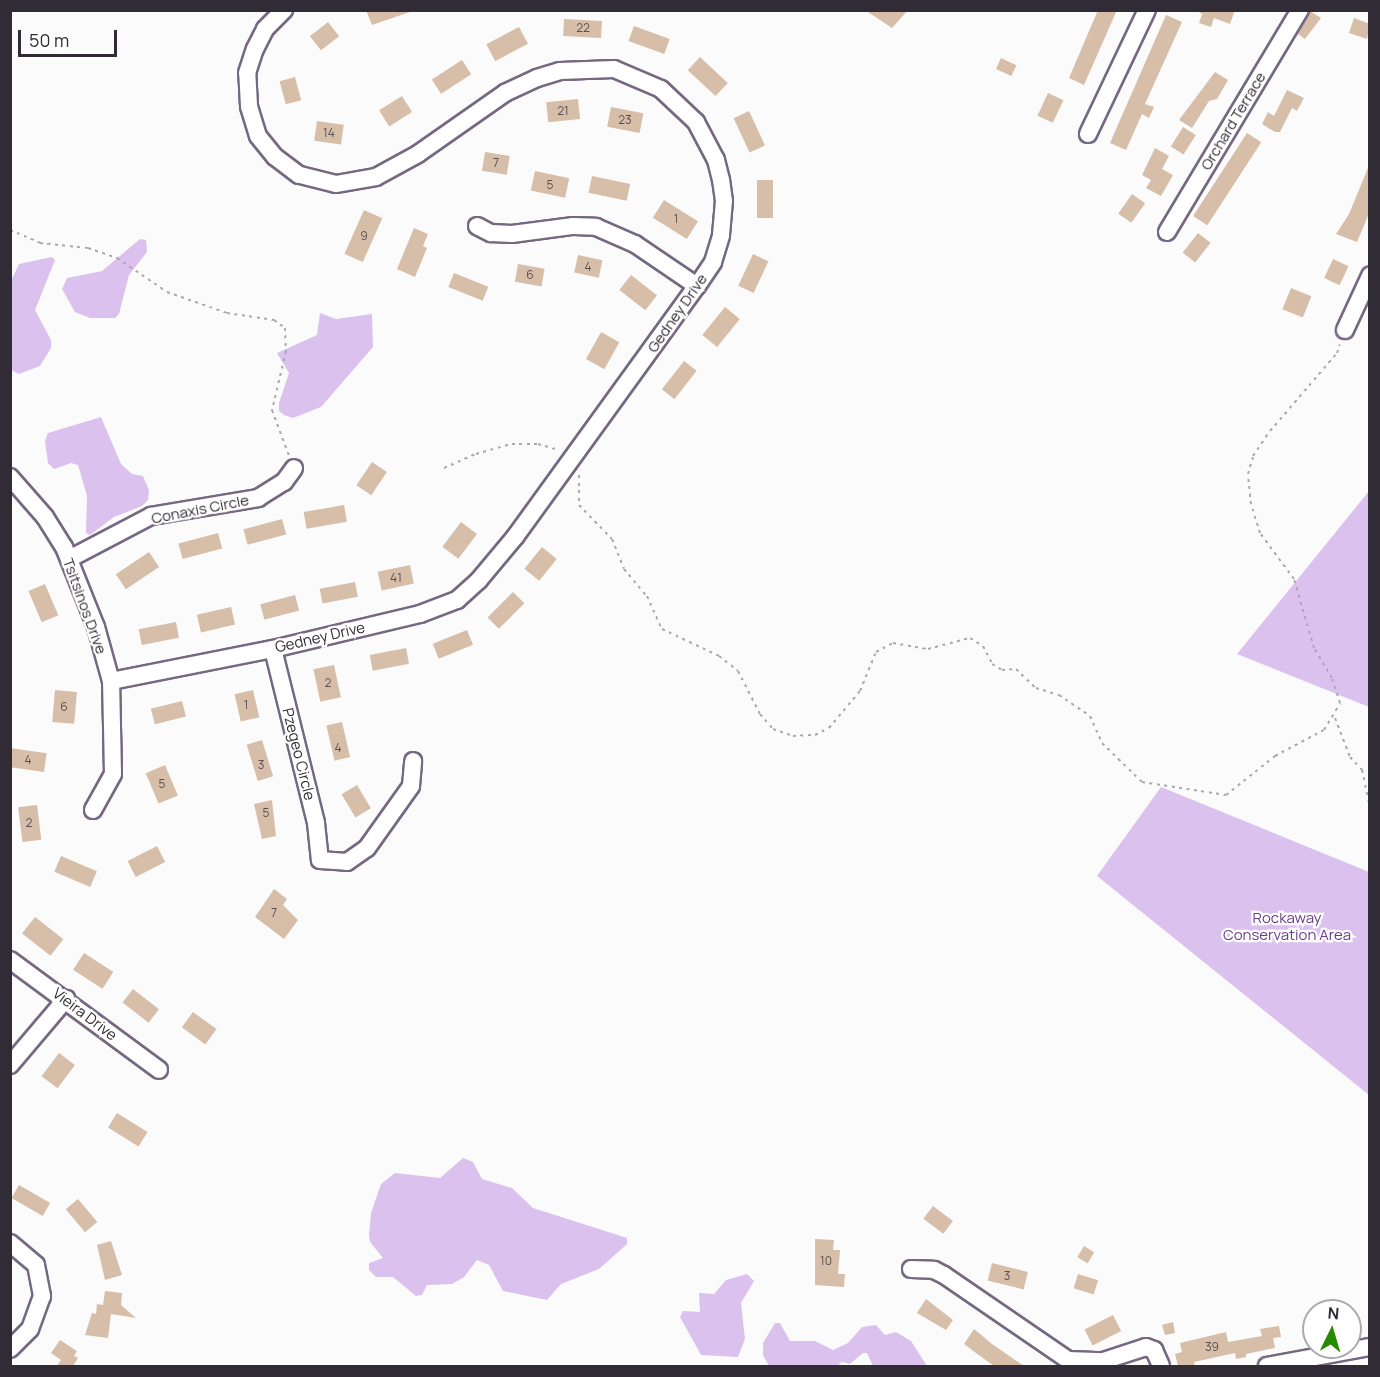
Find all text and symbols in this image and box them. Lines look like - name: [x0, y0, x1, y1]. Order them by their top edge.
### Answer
- scale bar: [21, 18, 120, 56]
- house number: 22: [576, 21, 590, 35]
- text: 50 m: [29, 28, 69, 52]
- street label: Orchard Terrace: [1197, 69, 1269, 173]
- house number: 21: [557, 104, 569, 118]
- house number: 23: [618, 113, 632, 127]
- house number: 14: [323, 126, 335, 140]
- house number: 7: [493, 156, 499, 170]
- house number: 5: [547, 178, 553, 192]
- house number: 1: [674, 212, 678, 226]
- house number: 9: [360, 229, 368, 243]
- house number: 4: [584, 260, 592, 274]
- house number: 6: [526, 268, 534, 282]
- street label: Gedney Drive: [643, 270, 711, 356]
- street label: Conaxis Circle: [150, 491, 250, 527]
- street label: Tsitsinos Drive: [59, 556, 111, 656]
- house number: 41: [390, 571, 402, 585]
- street label: Gedney Drive: [273, 618, 367, 656]
- house number: 2: [325, 676, 331, 690]
- house number: 1: [244, 698, 248, 712]
- house number: 6: [60, 700, 68, 714]
- street label: Pzegeo Circle: [279, 706, 319, 802]
- house number: 4: [334, 741, 342, 755]
- house number: 4: [24, 753, 32, 767]
- house number: 3: [258, 758, 264, 772]
- house number: 5: [159, 777, 165, 791]
- house number: 5: [263, 806, 269, 820]
- house number: 2: [26, 816, 32, 830]
- house number: 7: [271, 906, 277, 920]
- park label: Rockaway Conservation Area: [1223, 908, 1351, 943]
- street label: Vieira Drive: [49, 984, 121, 1044]
- house number: 10: [820, 1254, 832, 1268]
- house number: 3: [1004, 1269, 1010, 1283]
- north arrow: [1302, 1299, 1362, 1359]
- text: N: [1327, 1302, 1340, 1325]
- house number: 39: [1205, 1340, 1219, 1354]

